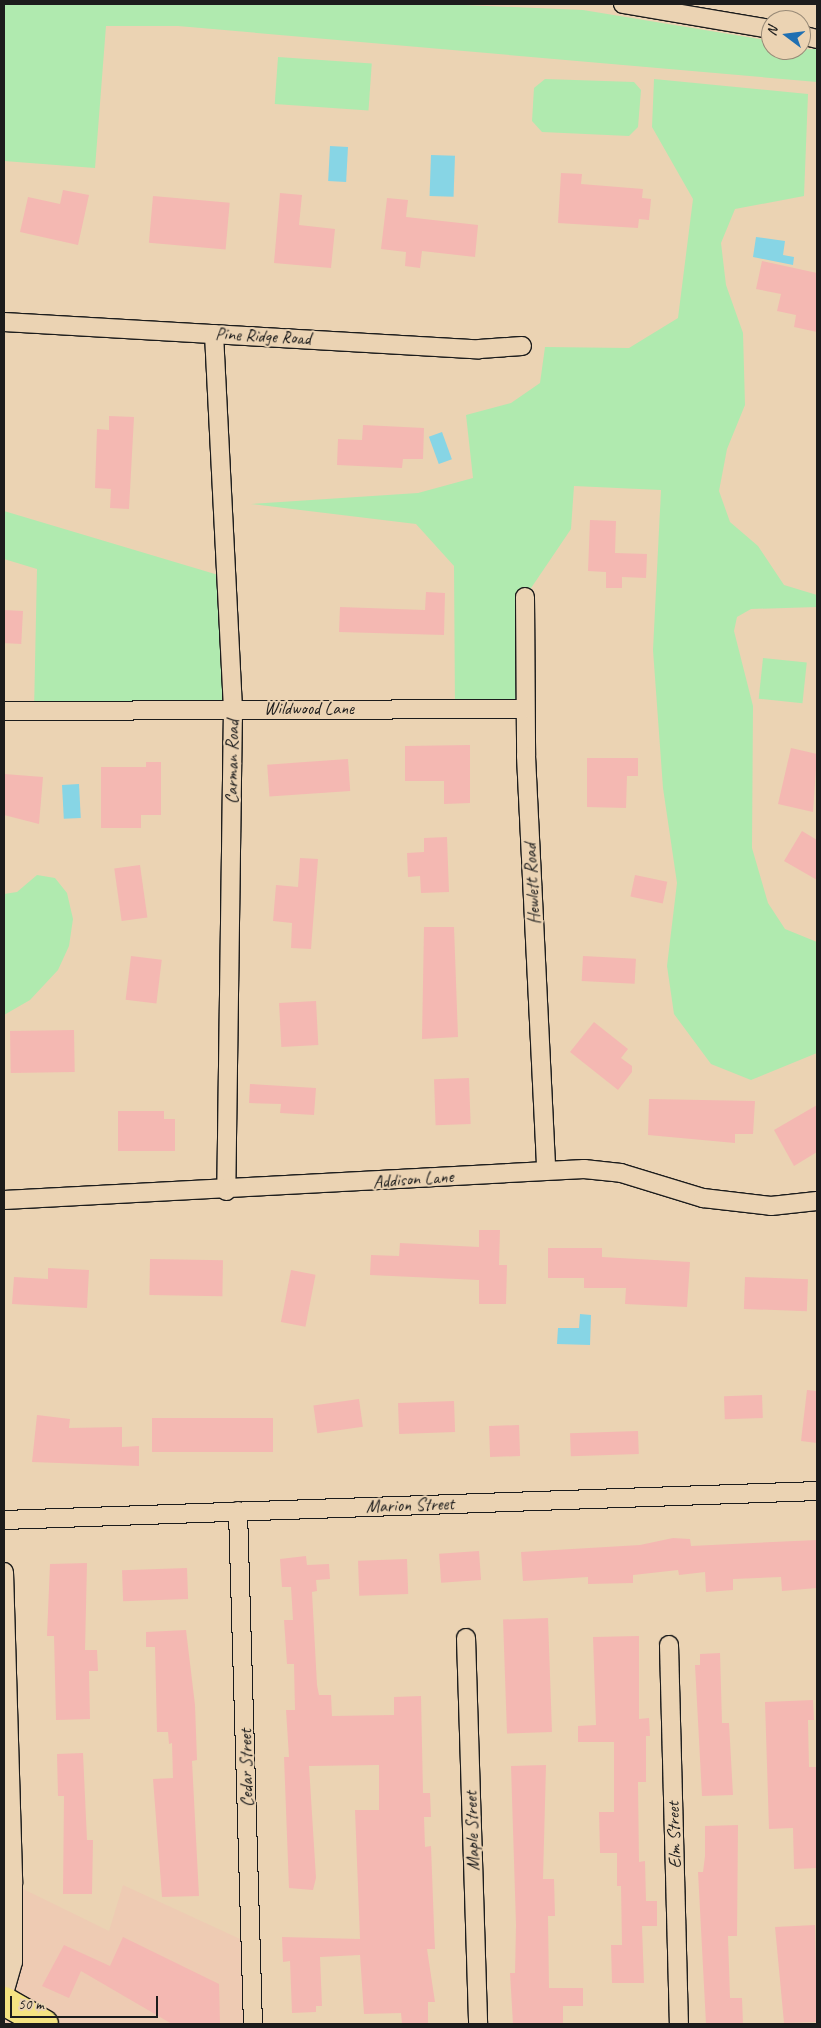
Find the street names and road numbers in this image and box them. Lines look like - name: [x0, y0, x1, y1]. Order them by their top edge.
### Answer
- street label: Pine Ridge Road: [214, 323, 312, 349]
- street label: Wildwood Lane: [264, 697, 354, 719]
- street label: Carman Road: [220, 720, 244, 804]
- street label: Hewlett Road: [519, 843, 545, 925]
- street label: Addison Lane: [372, 1165, 454, 1193]
- street label: Marion Street: [365, 1493, 455, 1517]
- street label: Cedar Street: [235, 1728, 257, 1808]
- street label: Maple Street: [460, 1791, 484, 1871]
- street label: Elm Street: [662, 1801, 686, 1869]

